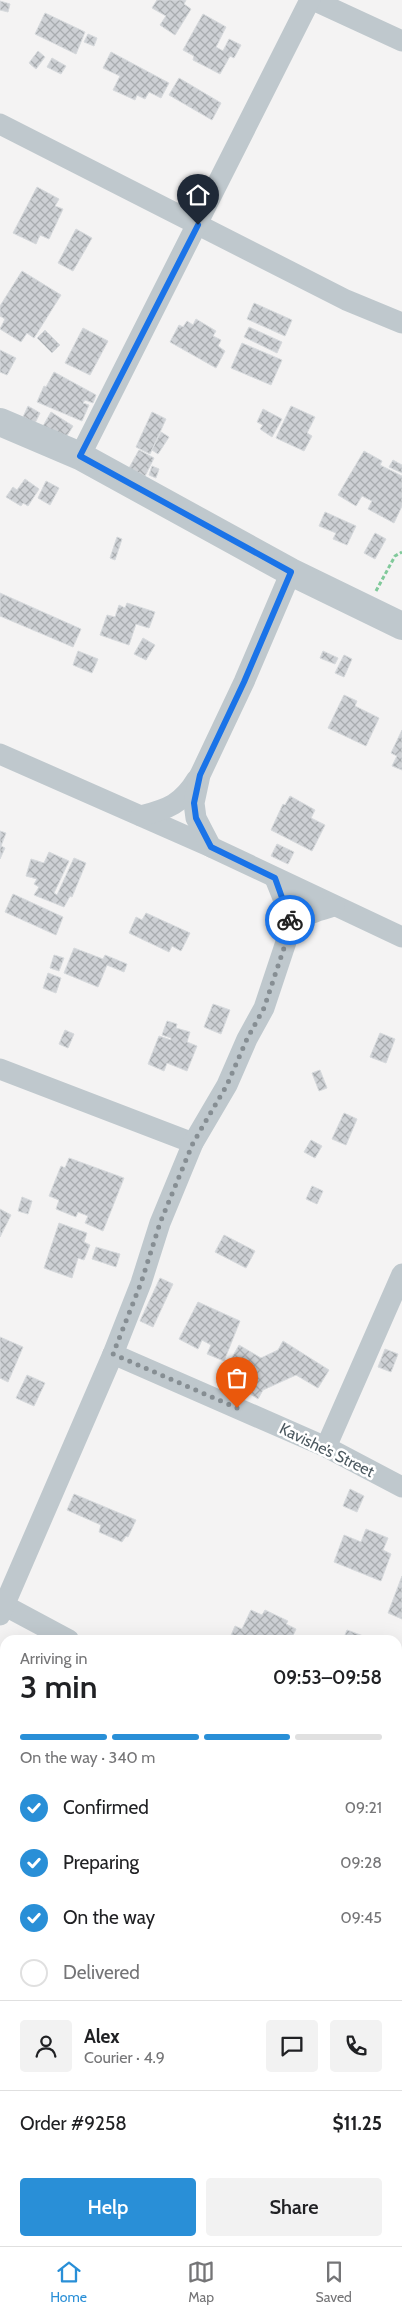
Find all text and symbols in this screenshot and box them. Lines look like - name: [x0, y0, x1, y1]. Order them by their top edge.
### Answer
- pin: [177, 174, 219, 225]
- icon: home: [184, 181, 212, 209]
- courier: [265, 895, 315, 945]
- icon: bike: [276, 906, 304, 934]
- pin: [216, 1357, 258, 1408]
- icon: bag: [223, 1364, 251, 1392]
- street label: Kavishe’s Street: [276, 1419, 378, 1481]
- text: Arriving in: [20, 1649, 87, 1668]
- text: 09:53–09:58: [273, 1666, 382, 1689]
- text: 3 min: [20, 1667, 97, 1706]
- text: On the way · 340 m: [20, 1748, 155, 1767]
- icon: check: [20, 1794, 48, 1822]
- text: Confirmed: [63, 1796, 149, 1819]
- text: 09:21: [345, 1798, 382, 1817]
- icon: check: [20, 1849, 48, 1877]
- text: Preparing: [63, 1851, 139, 1874]
- text: 09:28: [340, 1853, 382, 1872]
- icon: check: [20, 1904, 48, 1932]
- text: On the way: [63, 1906, 155, 1929]
- text: 09:45: [341, 1908, 382, 1927]
- text: Delivered: [63, 1961, 140, 1984]
- button: person: [20, 2020, 72, 2072]
- button: chat: [266, 2020, 318, 2072]
- button: phone: [330, 2020, 382, 2072]
- text: Alex: [84, 2025, 120, 2048]
- text: Courier · 4.9: [84, 2048, 165, 2067]
- text: Order #9258: [20, 2112, 127, 2135]
- text: $11.25: [332, 2112, 382, 2135]
- button: Help: [20, 2178, 196, 2236]
- button: Share: [206, 2178, 382, 2236]
- tab: Home: [50, 2258, 87, 2306]
- tab: Map: [187, 2258, 215, 2306]
- tab: Saved: [316, 2258, 352, 2306]

